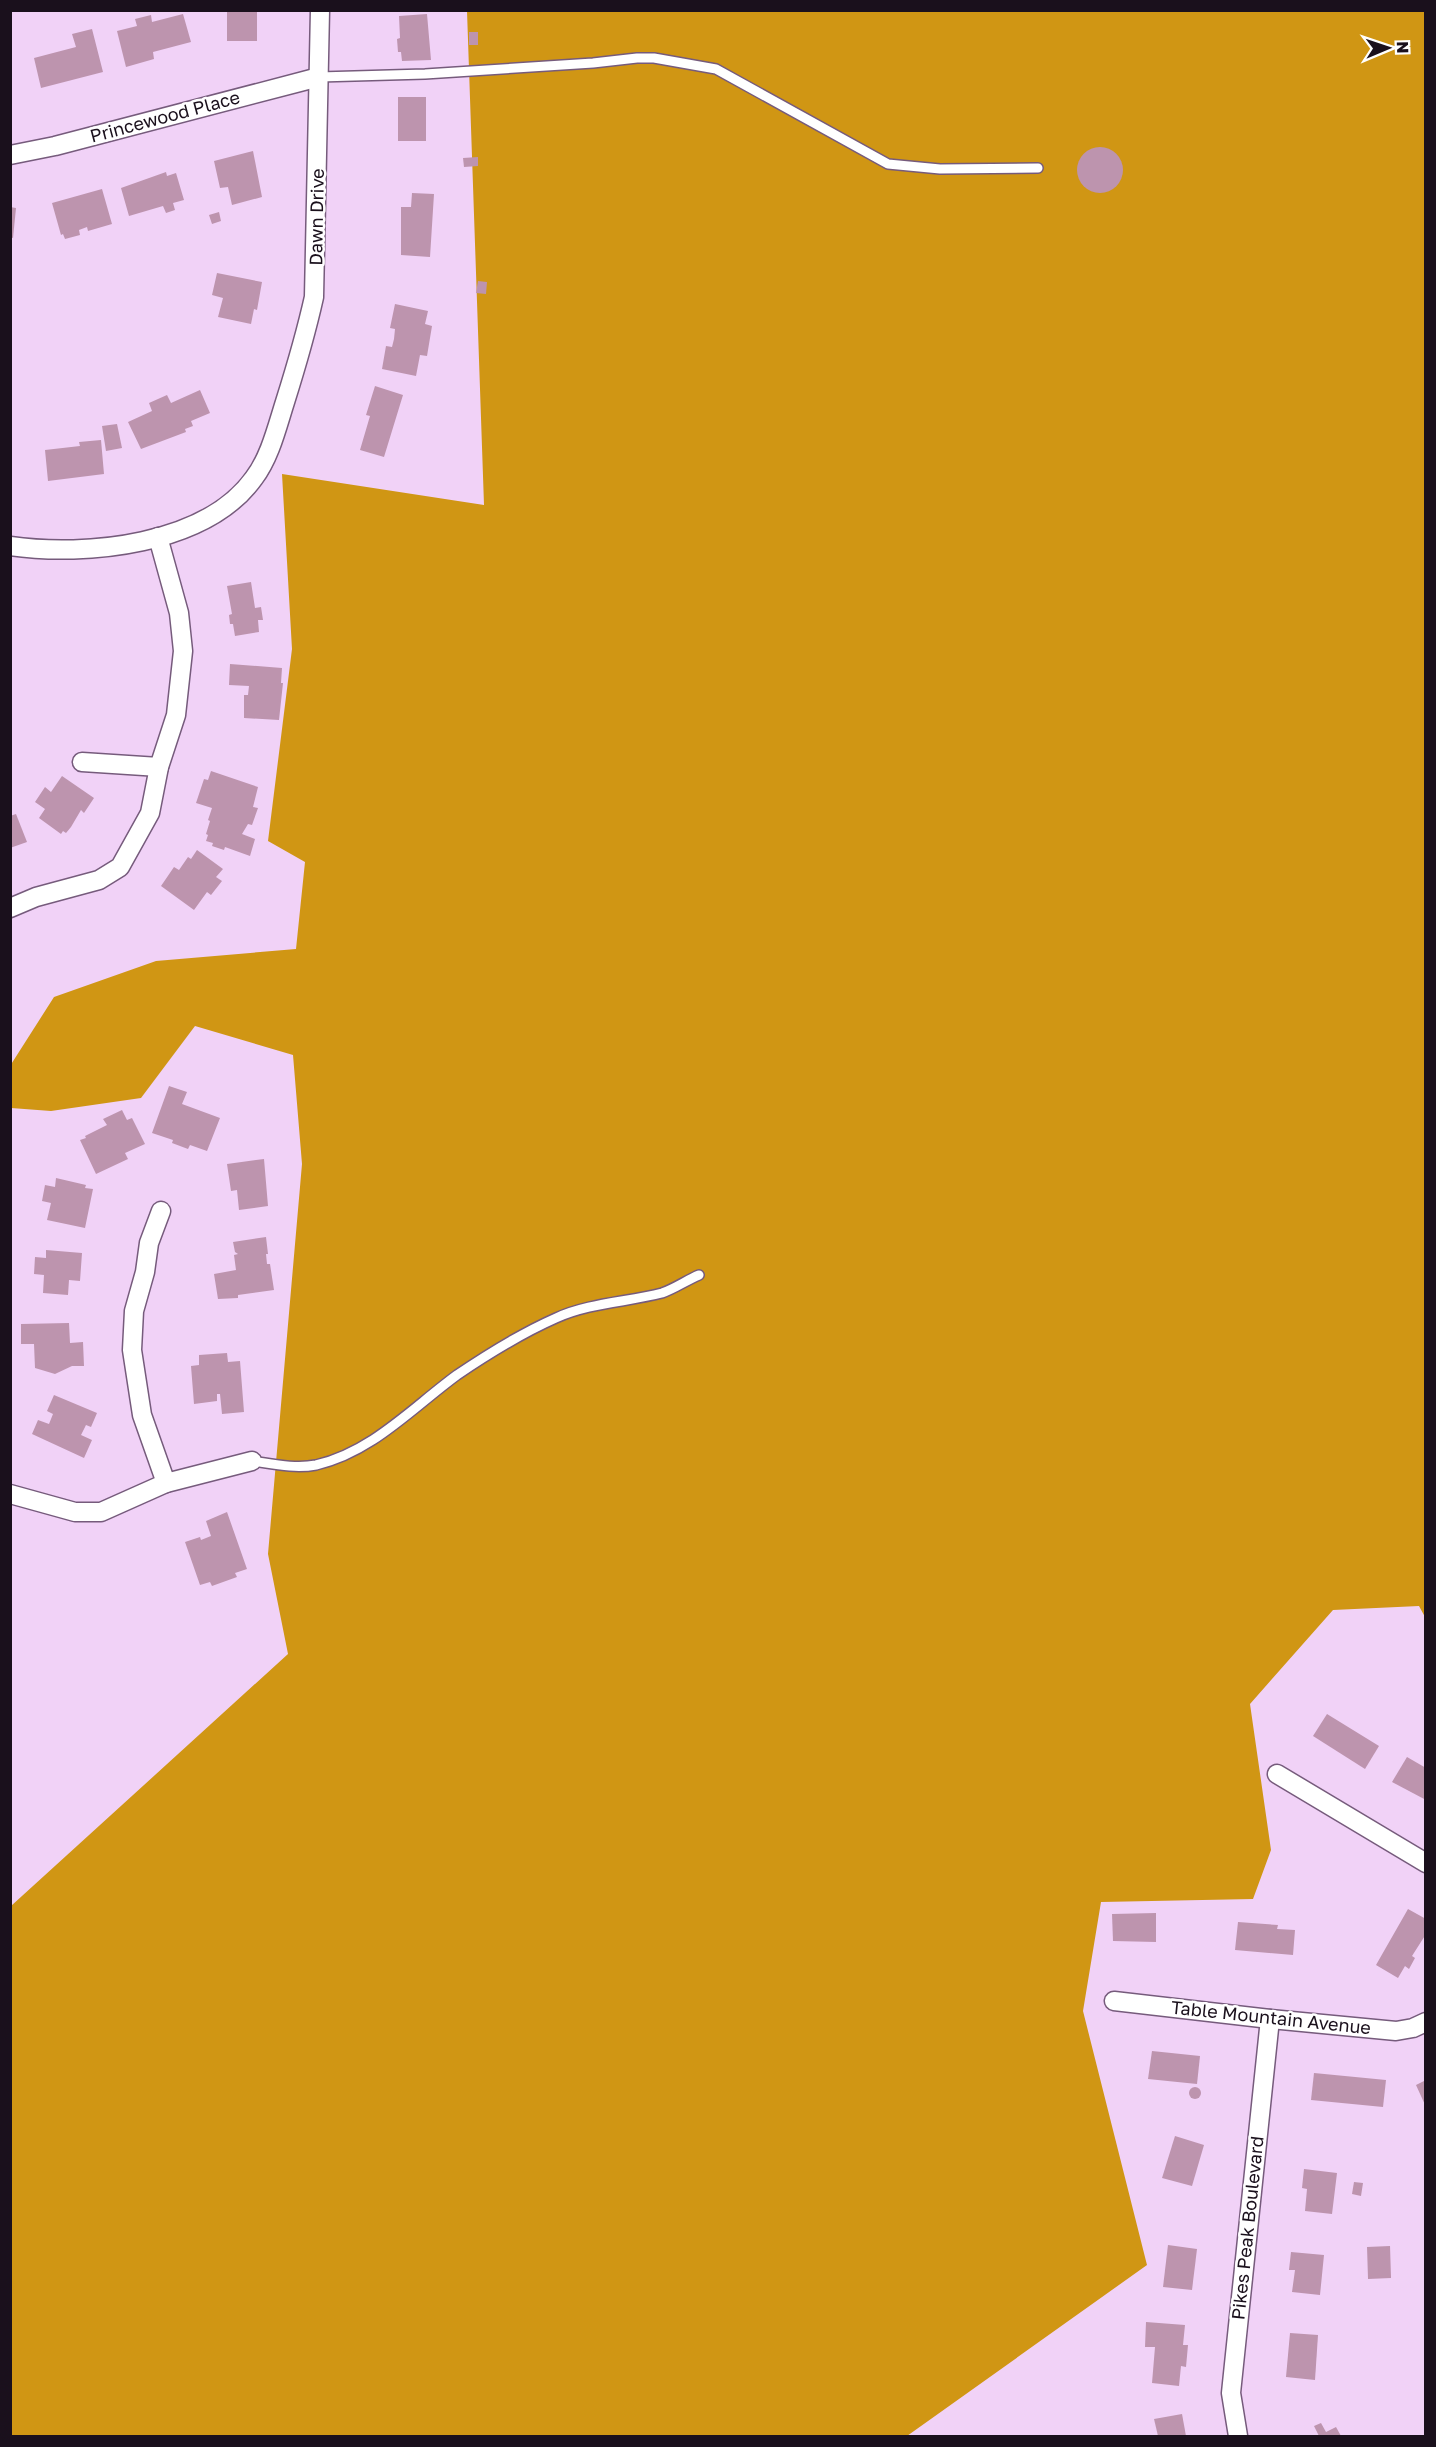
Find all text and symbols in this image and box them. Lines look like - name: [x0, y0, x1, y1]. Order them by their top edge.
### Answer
- north arrow: [1358, 18, 1418, 78]
- text: N: [1393, 41, 1413, 54]
- street label: Princewood Place: [87, 85, 242, 147]
- street label: Dawn Drive: [304, 168, 328, 266]
- street label: Table Mountain Avenue: [1170, 1996, 1372, 2038]
- street label: Pikes Peak Boulevard: [1226, 2135, 1268, 2321]

